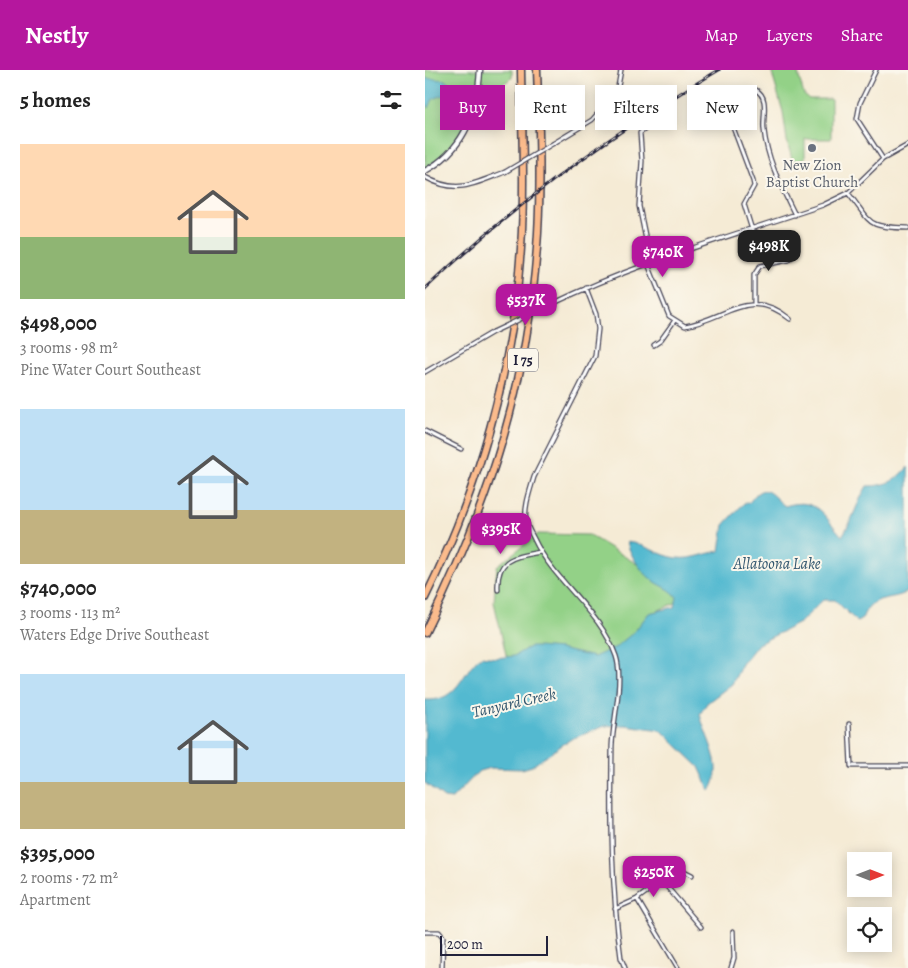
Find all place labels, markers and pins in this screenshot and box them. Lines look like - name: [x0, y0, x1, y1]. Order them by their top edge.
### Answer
- marker: New Zion Baptist Church: [806, 142, 818, 154]
- place label: New Zion Baptist Church: [766, 155, 858, 192]
- pin: $498K: [734, 230, 804, 272]
- pin: $740K: [628, 236, 698, 278]
- pin: $537K: [491, 284, 561, 326]
- pin: $395K: [466, 512, 536, 555]
- pin: $250K: [619, 856, 689, 898]

